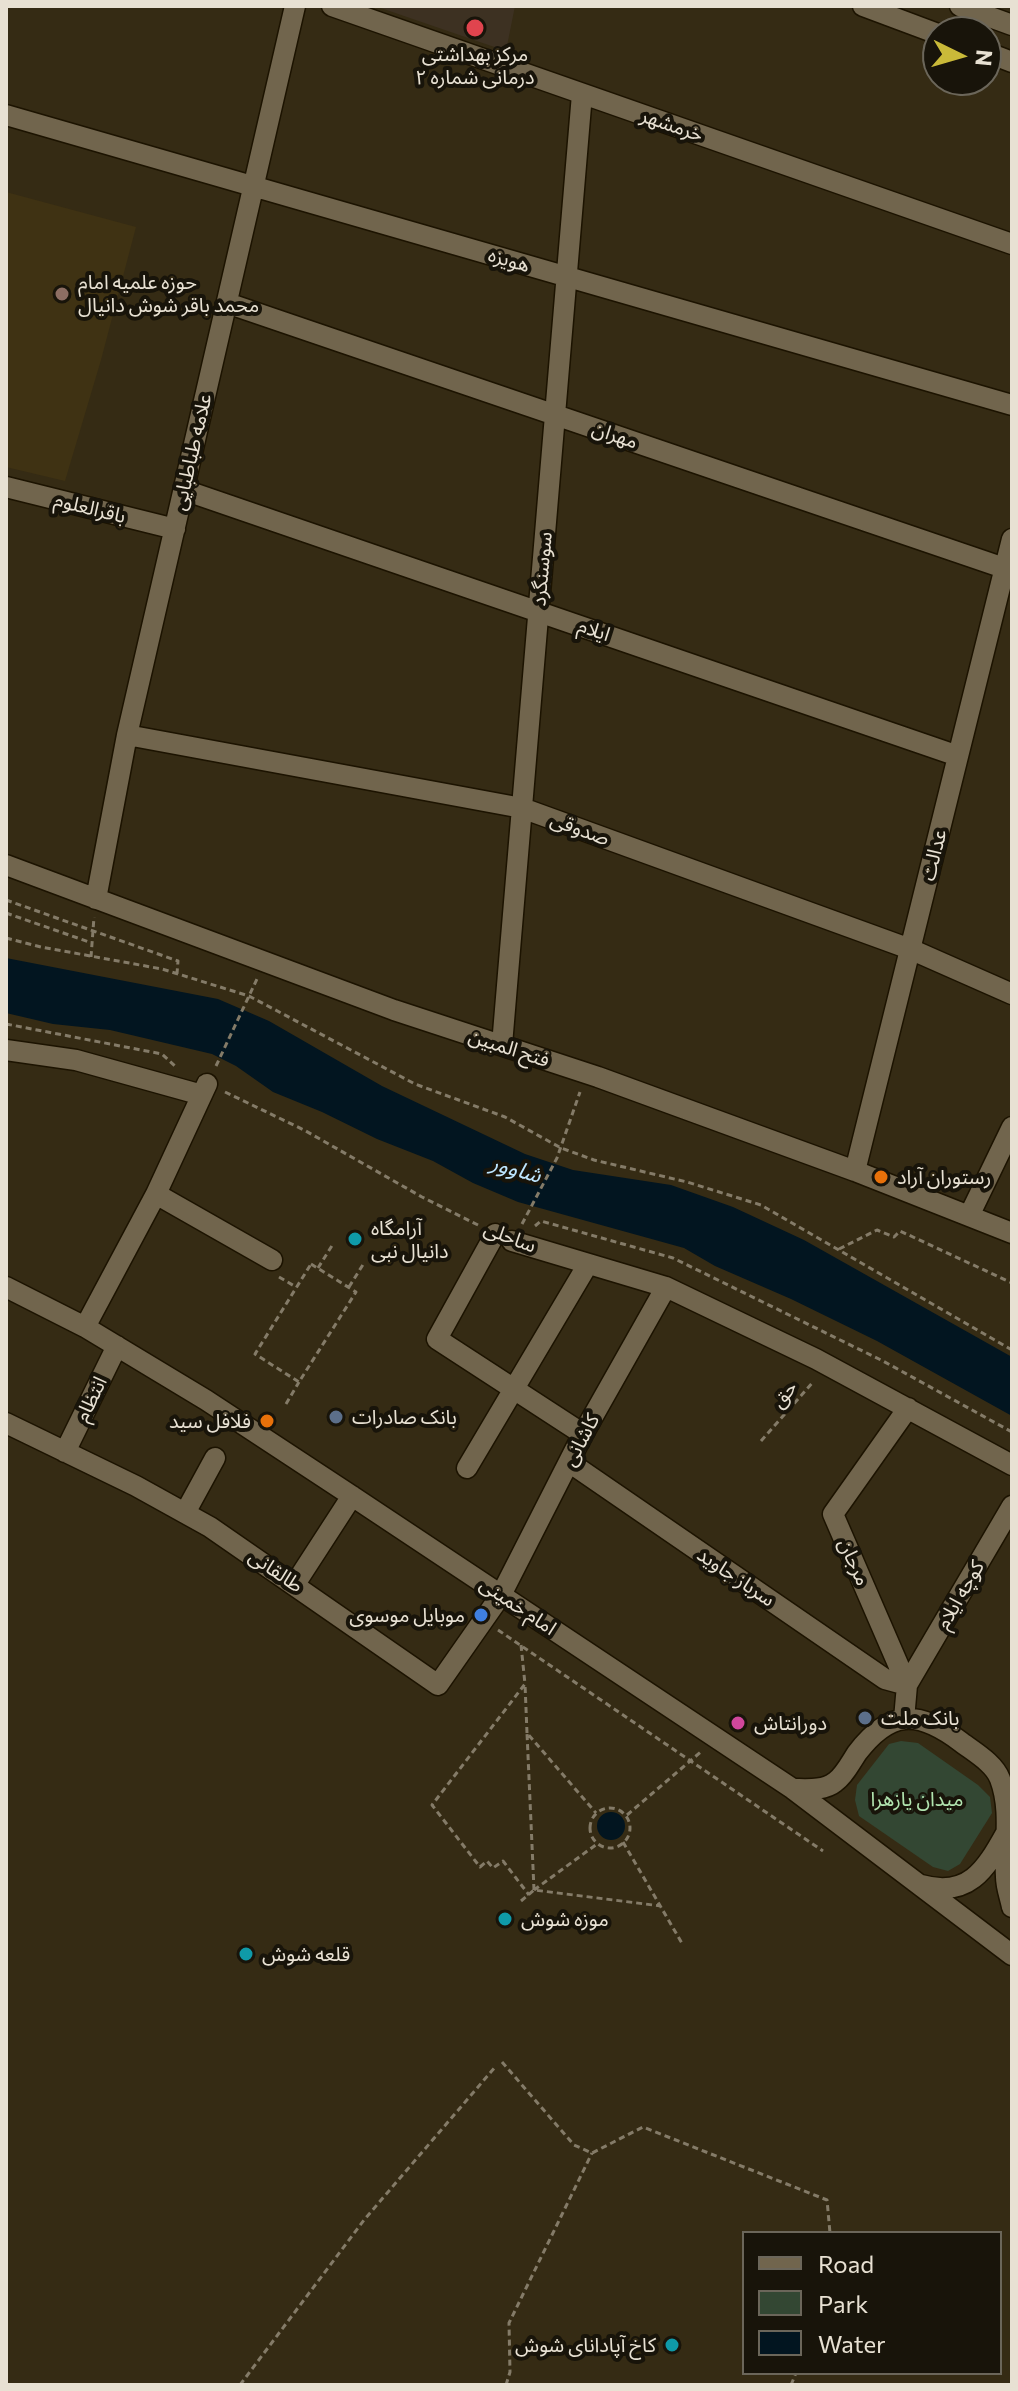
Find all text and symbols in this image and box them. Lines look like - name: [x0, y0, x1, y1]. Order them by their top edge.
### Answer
- north arrow: [922, 16, 1002, 96]
- marker: مرکز بهداشتی درمانی شماره ۲: [464, 17, 486, 39]
- place label: مرکز بهداشتی درمانی شماره ۲: [415, 42, 535, 89]
- text: N: [970, 49, 999, 67]
- street label: خرمشهر: [638, 103, 706, 147]
- street label: هویزه: [485, 243, 533, 277]
- place label: حوزه علمیه امام محمد باقر شوش دانیال: [78, 270, 259, 317]
- marker: حوزه علمیه امام محمد باقر شوش دانیال: [53, 285, 71, 303]
- street label: علامه طباطبایی: [167, 391, 217, 513]
- street label: مهران: [589, 416, 641, 454]
- street label: باقرالعلوم: [52, 488, 128, 528]
- street label: سوسنگرد: [527, 531, 557, 607]
- street label: ایلام: [575, 613, 613, 647]
- street label: صدوقی: [547, 807, 613, 851]
- street label: عدالت: [916, 827, 952, 883]
- street label: فتح المبین: [466, 1024, 552, 1072]
- water label: شاوور: [488, 1149, 544, 1189]
- place label: رستوران آراد: [897, 1165, 991, 1189]
- marker: رستوران آراد: [872, 1168, 890, 1186]
- place label: آرامگاه دانیال نبی: [371, 1216, 449, 1263]
- street label: ساحلی: [480, 1216, 540, 1258]
- marker: آرامگاه دانیال نبی: [346, 1230, 364, 1248]
- street label: انتظام: [70, 1372, 112, 1426]
- street label: حق: [766, 1376, 802, 1412]
- place label: بانک صادرات: [352, 1405, 457, 1429]
- marker: بانک صادرات: [327, 1408, 345, 1426]
- place label: فلافل سید: [169, 1409, 251, 1433]
- street label: کاشانی: [557, 1410, 605, 1470]
- marker: فلافل سید: [258, 1412, 276, 1430]
- street label: مرجان: [833, 1535, 875, 1589]
- street label: سرباز جاوید: [693, 1542, 779, 1612]
- street label: طالقانی: [244, 1544, 308, 1598]
- street label: کوچه ایلام: [931, 1556, 989, 1634]
- street label: امام خمینی: [475, 1572, 561, 1640]
- place label: موبایل موسوى: [349, 1603, 465, 1627]
- marker: موبایل موسوى: [472, 1606, 490, 1624]
- place label: بانک ملت: [881, 1706, 959, 1730]
- marker: بانک ملت: [856, 1709, 874, 1727]
- place label: دورانتاش: [754, 1711, 827, 1735]
- marker: دورانتاش: [729, 1714, 747, 1732]
- park label: میدان یازهرا: [871, 1787, 963, 1811]
- place label: موزه شوش: [521, 1907, 609, 1931]
- marker: موزه شوش: [496, 1910, 514, 1928]
- place label: قلعه شوش: [262, 1942, 350, 1966]
- marker: قلعه شوش: [237, 1945, 255, 1963]
- legend: [742, 2231, 1002, 2375]
- text: Road: [818, 2249, 874, 2278]
- text: Park: [818, 2289, 868, 2318]
- text: Water: [818, 2329, 886, 2358]
- place label: کاخ آپاداناى شوش: [515, 2333, 656, 2357]
- marker: کاخ آپاداناى شوش: [663, 2336, 681, 2354]

